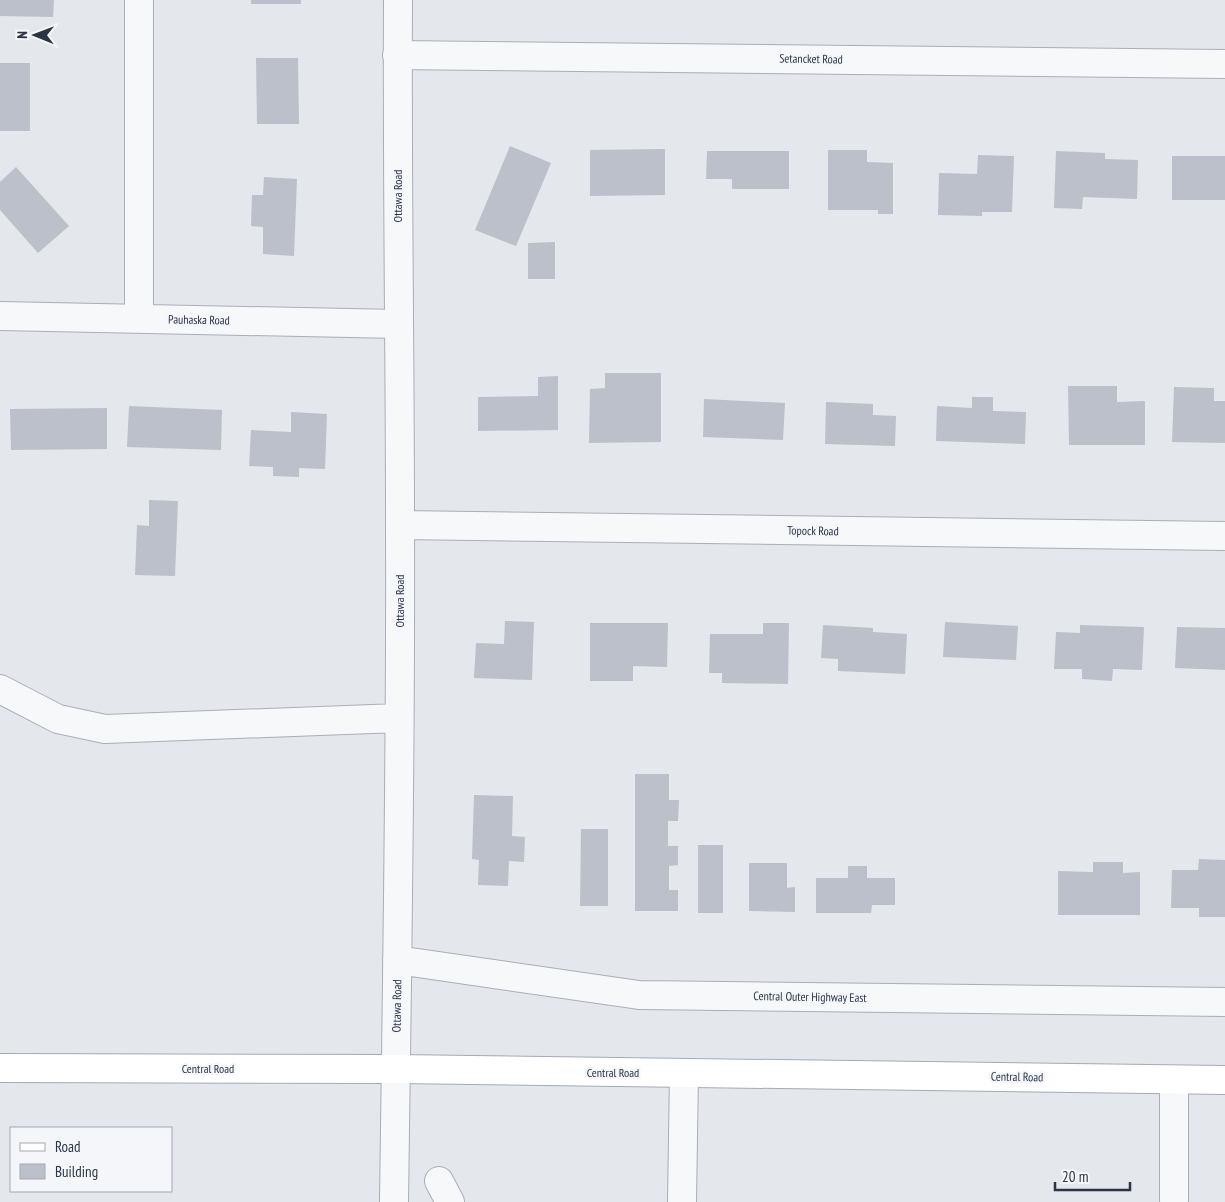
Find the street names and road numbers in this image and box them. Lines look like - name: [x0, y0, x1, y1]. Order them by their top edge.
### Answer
- street label: Setancket Road: [779, 50, 843, 67]
- street label: Ottawa Road: [390, 170, 405, 222]
- street label: Pauhaska Road: [168, 311, 230, 328]
- street label: Topock Road: [787, 523, 839, 538]
- street label: Ottawa Road: [392, 575, 407, 627]
- street label: Ottawa Road: [389, 979, 404, 1033]
- street label: Central Outer Highway East: [753, 988, 867, 1005]
- street label: Central Road: [182, 1061, 234, 1076]
- street label: Central Road: [587, 1065, 639, 1080]
- street label: Central Road: [991, 1069, 1043, 1084]

